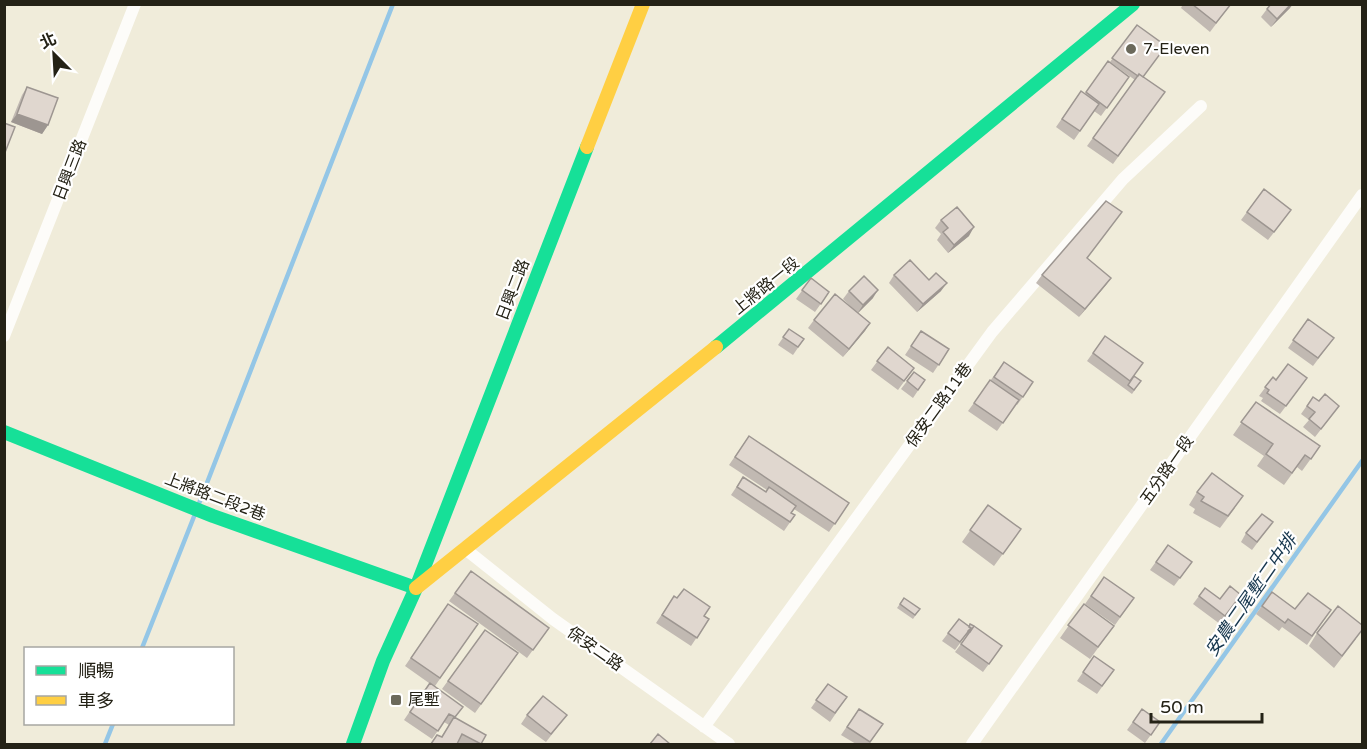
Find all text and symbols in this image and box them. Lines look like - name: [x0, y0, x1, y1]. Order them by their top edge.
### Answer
- north arrow: [24, 24, 84, 84]
- text: 北: [37, 29, 60, 54]
- place label: 7-Eleven: [1143, 39, 1210, 59]
- marker: 7-Eleven: [1124, 42, 1138, 56]
- street label: 日興三路: [49, 137, 91, 203]
- street label: 上將路一段: [729, 253, 803, 319]
- street label: 日興二路: [492, 257, 534, 323]
- street label: 保安二路11巷: [901, 359, 977, 451]
- street label: 五分路一段: [1136, 431, 1198, 509]
- street label: 上將路二段2巷: [162, 469, 268, 525]
- water label: 安農二尾塹二中排: [1201, 528, 1302, 660]
- street label: 保安二路: [563, 622, 627, 676]
- legend: [24, 647, 234, 725]
- text: 順暢: [78, 660, 114, 682]
- scale bar: [1151, 686, 1262, 724]
- text: 車多: [78, 690, 114, 712]
- place label: 尾塹: [408, 690, 440, 710]
- marker: 尾塹: [389, 693, 403, 707]
- text: 50 m: [1160, 696, 1204, 718]

